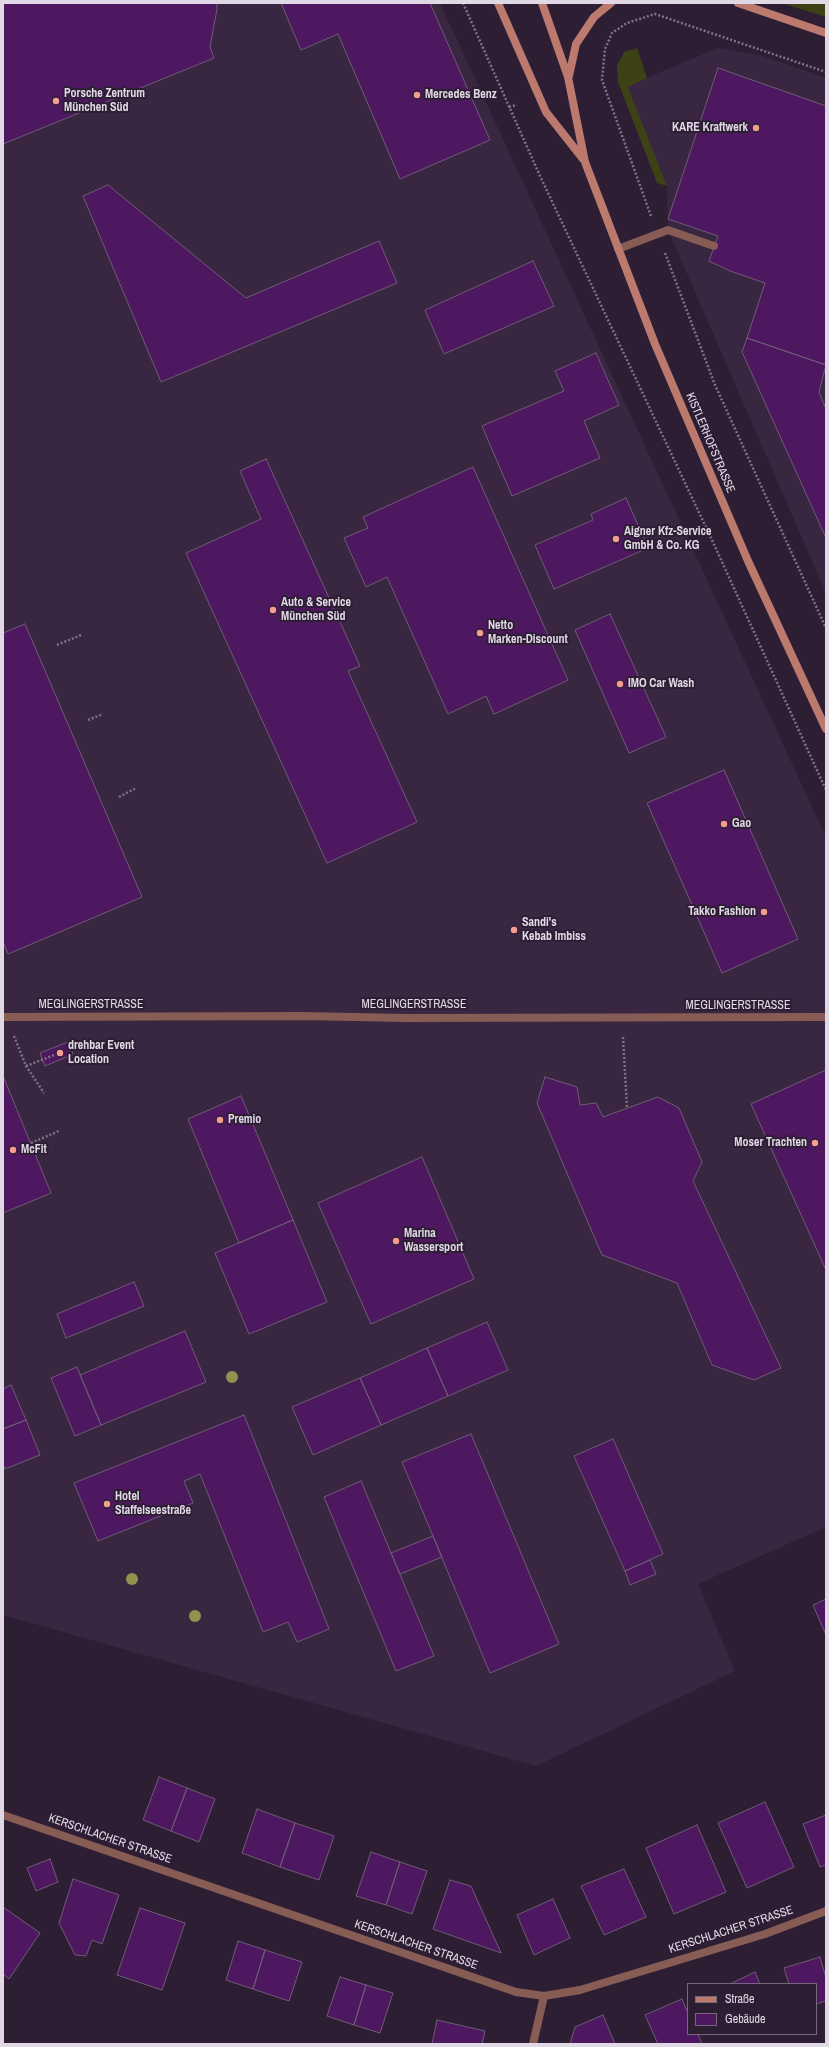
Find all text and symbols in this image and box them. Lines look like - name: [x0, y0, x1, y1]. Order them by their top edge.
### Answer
- place label: Porsche Zentrum München Süd: [64, 87, 145, 115]
- place label: Mercedes Benz: [425, 88, 497, 102]
- marker: Mercedes Benz: [412, 90, 422, 100]
- marker: Porsche Zentrum München Süd: [51, 96, 61, 106]
- place label: KARE Kraftwerk: [672, 121, 748, 135]
- marker: KARE Kraftwerk: [751, 123, 761, 133]
- street label: KISTLERHOFSTRASSE: [682, 391, 738, 495]
- place label: Aigner Kfz-Service GmbH & Co. KG: [624, 525, 711, 553]
- marker: Aigner Kfz-Service GmbH & Co. KG: [611, 534, 621, 544]
- place label: Auto & Service München Süd: [281, 596, 351, 624]
- marker: Auto & Service München Süd: [268, 605, 278, 615]
- place label: Netto Marken-Discount: [488, 619, 568, 647]
- marker: Netto Marken-Discount: [475, 628, 485, 638]
- place label: IMO Car Wash: [628, 677, 694, 691]
- marker: IMO Car Wash: [615, 679, 625, 689]
- place label: Gao: [732, 817, 751, 831]
- marker: Gao: [719, 819, 729, 829]
- place label: Takko Fashion: [688, 905, 756, 919]
- marker: Takko Fashion: [759, 907, 769, 917]
- place label: Sandi's Kebab Imbiss: [522, 916, 586, 944]
- marker: Sandi's Kebab Imbiss: [509, 925, 519, 935]
- street label: MEGLINGERSTRASSE: [39, 998, 143, 1012]
- street label: MEGLINGERSTRASSE: [362, 998, 466, 1012]
- street label: MEGLINGERSTRASSE: [686, 999, 790, 1013]
- place label: drehbar Event Location: [68, 1039, 134, 1067]
- marker: drehbar Event Location: [55, 1048, 65, 1058]
- place label: Premio: [228, 1113, 261, 1127]
- marker: Premio: [215, 1115, 225, 1125]
- place label: Moser Trachten: [734, 1136, 807, 1150]
- marker: Moser Trachten: [810, 1138, 820, 1148]
- place label: McFit: [21, 1143, 47, 1157]
- marker: McFit: [8, 1145, 18, 1155]
- place label: Marina Wassersport: [404, 1227, 463, 1255]
- marker: Marina Wassersport: [391, 1236, 401, 1246]
- place label: Hotel Staffelseestraße: [115, 1490, 191, 1518]
- marker: Hotel Staffelseestraße: [102, 1499, 112, 1509]
- street label: KERSCHLACHER STRASSE: [46, 1811, 174, 1867]
- street label: KERSCHLACHER STRASSE: [667, 1903, 795, 1957]
- street label: KERSCHLACHER STRASSE: [352, 1917, 480, 1973]
- legend: [687, 1983, 817, 2035]
- text: Straße: [725, 1991, 755, 2007]
- text: Gebäude: [725, 2011, 766, 2027]

